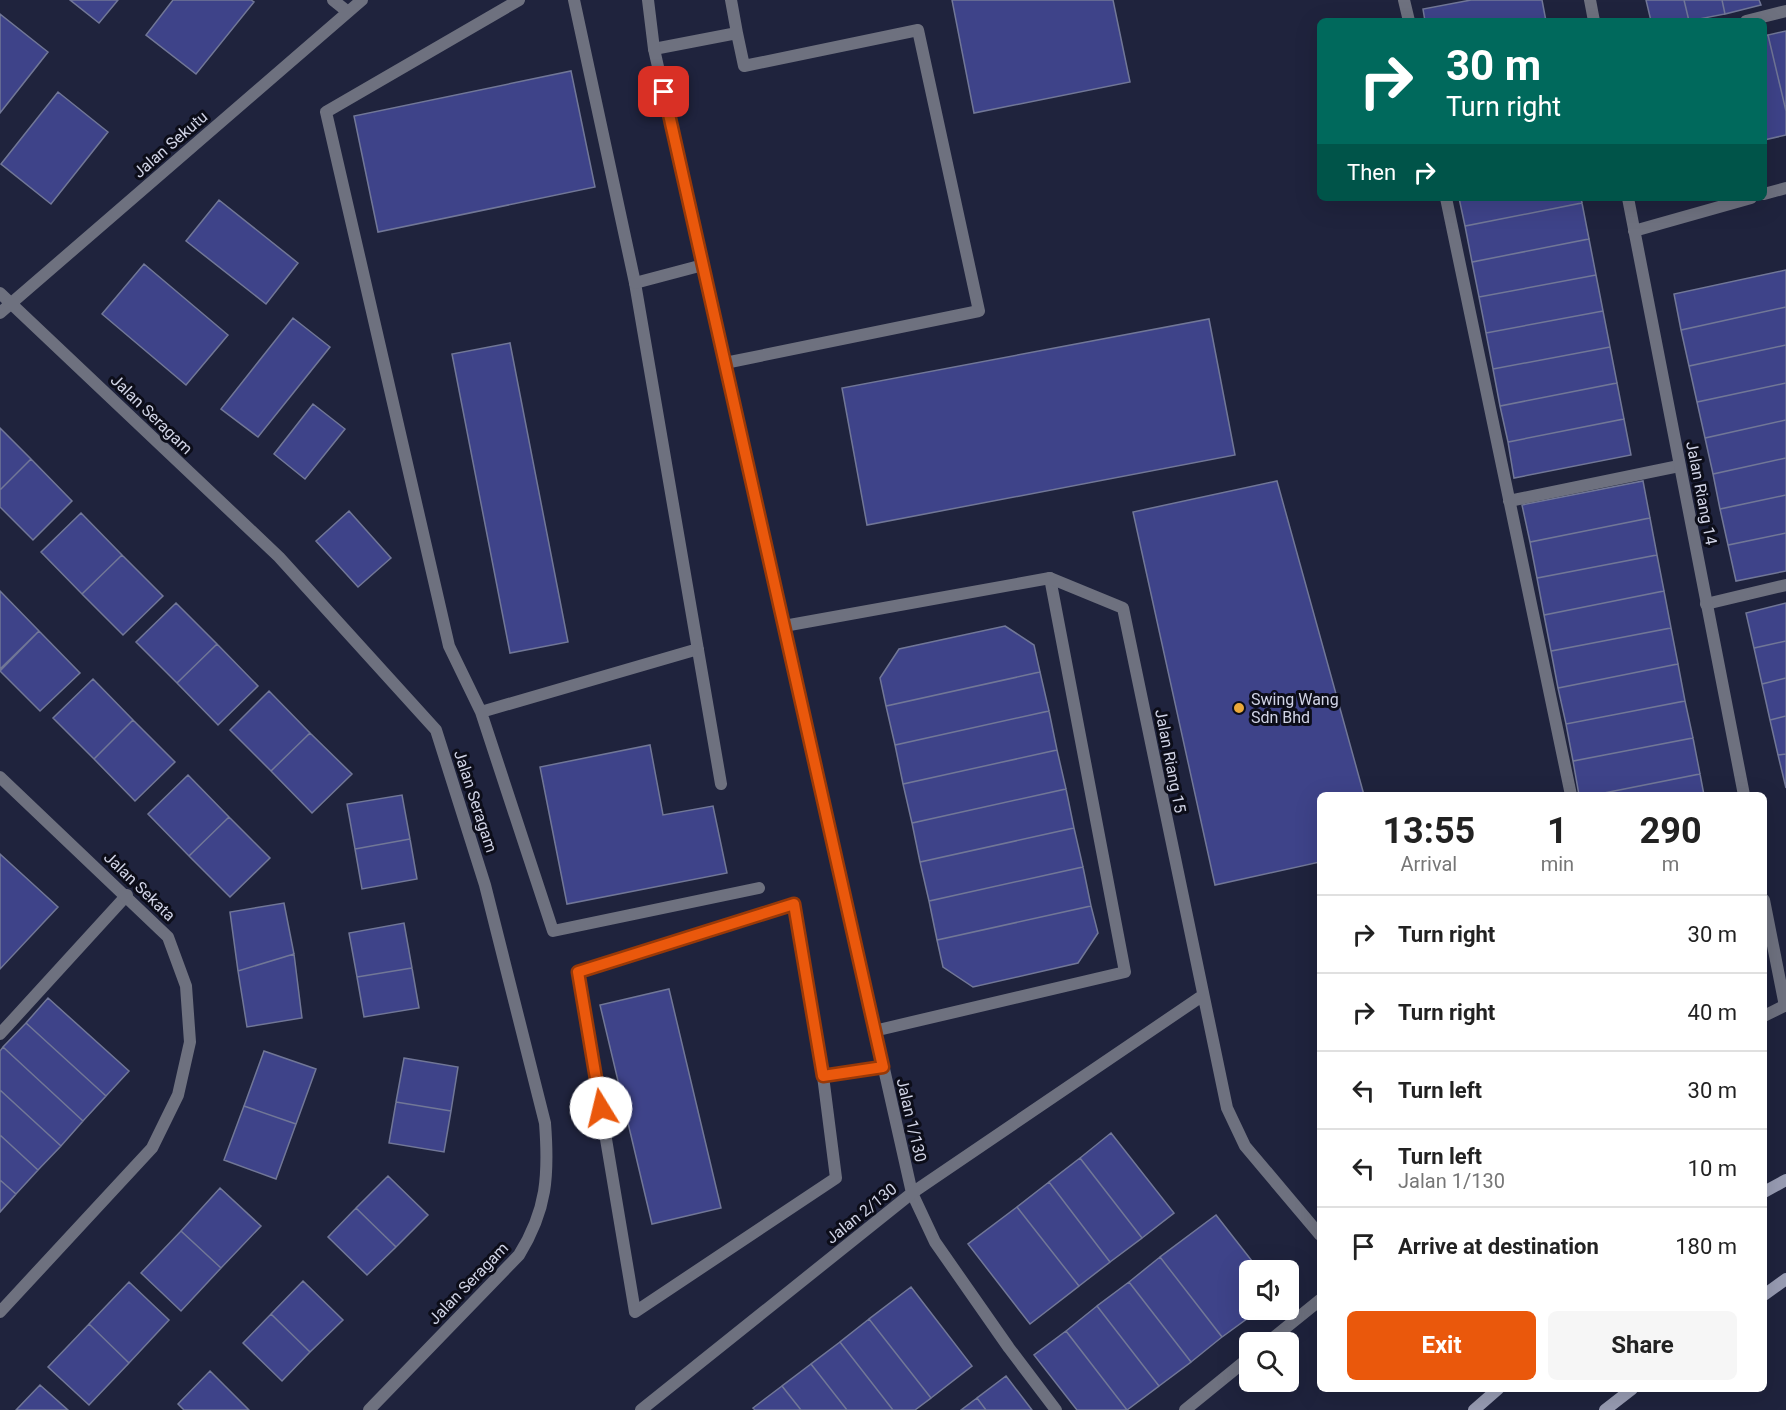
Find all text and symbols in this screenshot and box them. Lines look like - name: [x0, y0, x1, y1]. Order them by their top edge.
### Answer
- text: 30 m: [1446, 41, 1541, 90]
- icon: right: [1347, 42, 1425, 120]
- pin: [638, 66, 689, 117]
- icon: arrive: [647, 75, 680, 108]
- text: Turn right: [1446, 91, 1561, 123]
- street label: Jalan Sekutu: [129, 107, 211, 182]
- icon: right: [1408, 156, 1441, 189]
- text: Then: [1347, 160, 1396, 185]
- street label: Jalan Seragam: [107, 371, 197, 458]
- street label: Jalan Riang 14: [1682, 440, 1721, 547]
- place label: Swing Wang Sdn Bhd: [1251, 690, 1339, 727]
- marker: Swing Wang Sdn Bhd: [1232, 701, 1246, 715]
- street label: Jalan Riang 15: [1151, 708, 1190, 815]
- street label: Jalan Seragam: [450, 748, 501, 855]
- text: 13:55: [1382, 810, 1475, 852]
- text: 1: [1547, 810, 1568, 852]
- text: 290: [1640, 810, 1702, 852]
- street label: Jalan Sekata: [100, 848, 179, 925]
- text: Arrival: [1400, 852, 1457, 876]
- text: min: [1541, 852, 1574, 876]
- text: m: [1662, 852, 1679, 876]
- icon: right: [1347, 918, 1380, 951]
- text: Turn right: [1398, 922, 1495, 947]
- text: 30 m: [1688, 922, 1737, 947]
- icon: right: [1347, 996, 1380, 1029]
- text: Turn right: [1398, 1000, 1495, 1025]
- text: 40 m: [1688, 1000, 1737, 1025]
- icon: left: [1347, 1074, 1380, 1107]
- position arrow: [569, 1076, 633, 1140]
- street label: Jalan 1/130: [893, 1076, 930, 1164]
- text: Turn left: [1398, 1078, 1482, 1103]
- text: 30 m: [1688, 1078, 1737, 1103]
- text: Turn left: [1398, 1144, 1482, 1169]
- icon: left: [1347, 1152, 1380, 1185]
- text: 10 m: [1688, 1156, 1737, 1181]
- text: Jalan 1/130: [1398, 1169, 1505, 1193]
- street label: Jalan 2/130: [822, 1179, 901, 1248]
- icon: arrive: [1347, 1230, 1380, 1263]
- text: Arrive at destination: [1398, 1234, 1599, 1259]
- text: 180 m: [1675, 1234, 1737, 1259]
- street label: Jalan Seragam: [425, 1238, 512, 1328]
- map controls: [1239, 1260, 1299, 1392]
- button: sound: [1239, 1260, 1299, 1320]
- button: Exit: [1347, 1311, 1536, 1380]
- button: Share: [1548, 1311, 1737, 1380]
- button: search: [1239, 1332, 1299, 1392]

